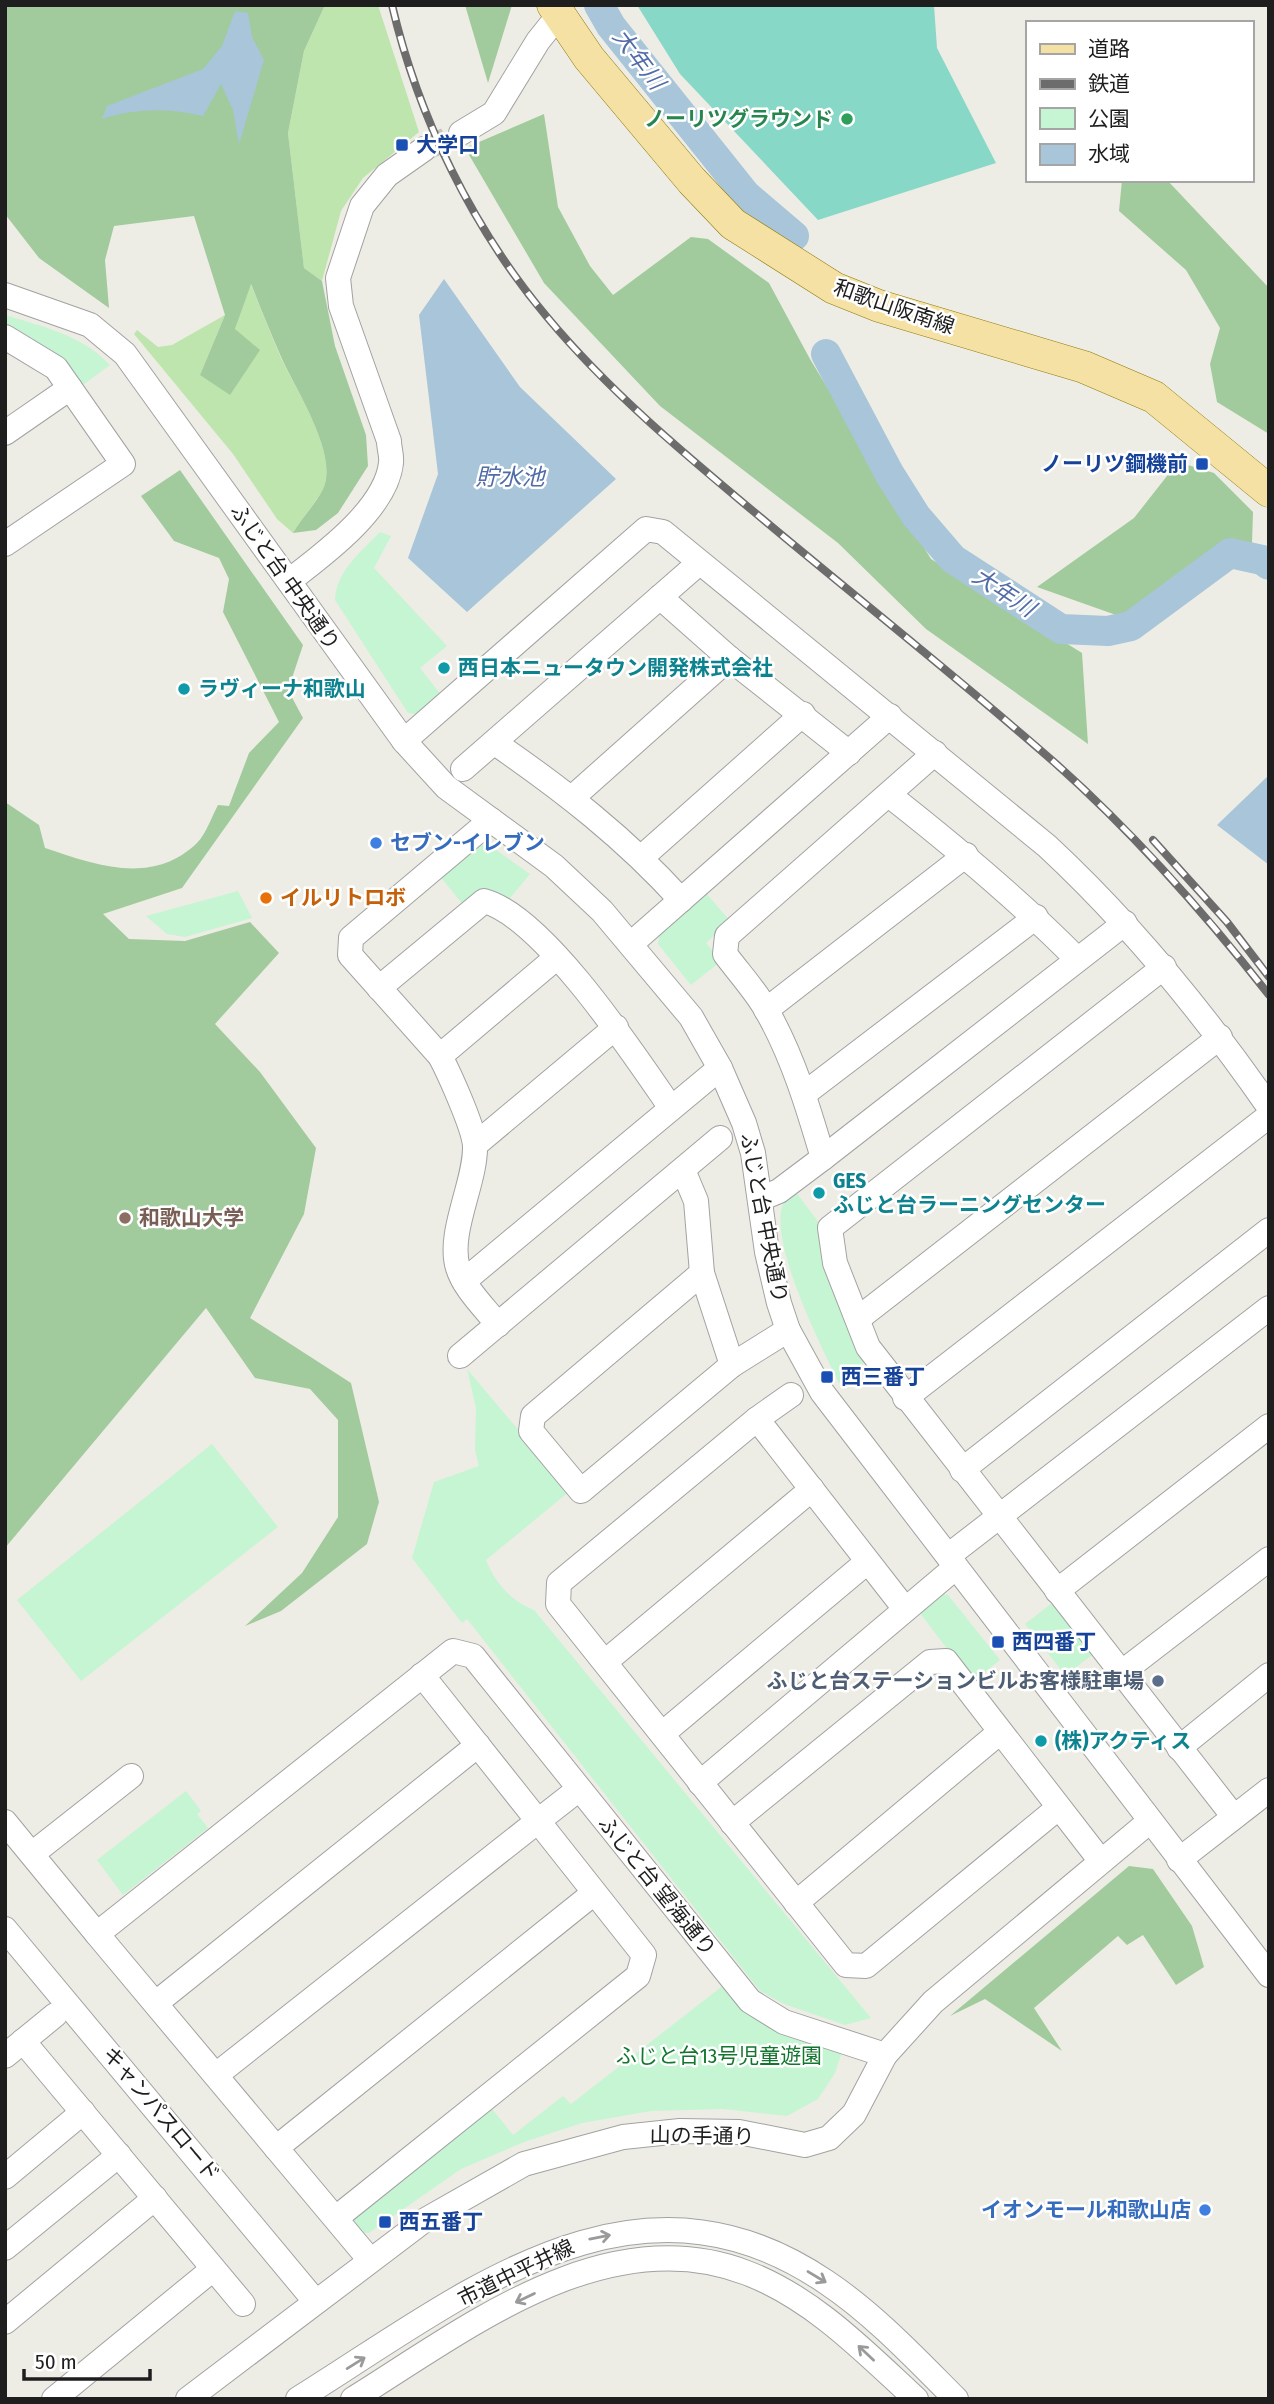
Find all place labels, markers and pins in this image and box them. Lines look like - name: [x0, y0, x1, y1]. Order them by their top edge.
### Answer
- place label: ノーリツグラウンド: [644, 106, 833, 132]
- marker: ノーリツグラウンド: [839, 111, 855, 127]
- place label: 大学口: [416, 132, 479, 158]
- marker: 大学口: [394, 137, 410, 153]
- place label: ノーリツ鋼機前: [1041, 451, 1188, 477]
- marker: ノーリツ鋼機前: [1194, 456, 1210, 472]
- place label: 西日本ニュータウン開発株式会社: [458, 655, 773, 681]
- marker: 西日本ニュータウン開発株式会社: [436, 660, 452, 676]
- place label: ラヴィーナ和歌山: [198, 676, 366, 702]
- marker: ラヴィーナ和歌山: [176, 681, 192, 697]
- place label: セブン-イレブン: [390, 830, 545, 856]
- marker: セブン-イレブン: [368, 835, 384, 851]
- place label: イルリトロボ: [280, 885, 406, 911]
- marker: イルリトロボ: [258, 890, 274, 906]
- place label: GES ふじと台ラーニングセンター: [833, 1168, 1106, 1218]
- marker: GES ふじと台ラーニングセンター: [811, 1185, 827, 1201]
- place label: 和歌山大学: [139, 1205, 244, 1231]
- marker: 和歌山大学: [117, 1210, 133, 1226]
- place label: 西三番丁: [841, 1364, 925, 1390]
- marker: 西三番丁: [819, 1369, 835, 1385]
- place label: 西四番丁: [1012, 1629, 1096, 1655]
- marker: 西四番丁: [990, 1634, 1006, 1650]
- place label: ふじと台ステーションビルお客様駐車場: [766, 1668, 1144, 1694]
- marker: ふじと台ステーションビルお客様駐車場: [1150, 1673, 1166, 1689]
- place label: (株)アクティス: [1055, 1728, 1191, 1754]
- marker: (株)アクティス: [1033, 1733, 1049, 1749]
- place label: イオンモール和歌山店: [981, 2197, 1191, 2223]
- marker: イオンモール和歌山店: [1197, 2202, 1213, 2218]
- place label: 西五番丁: [399, 2209, 483, 2235]
- marker: 西五番丁: [377, 2214, 393, 2230]

